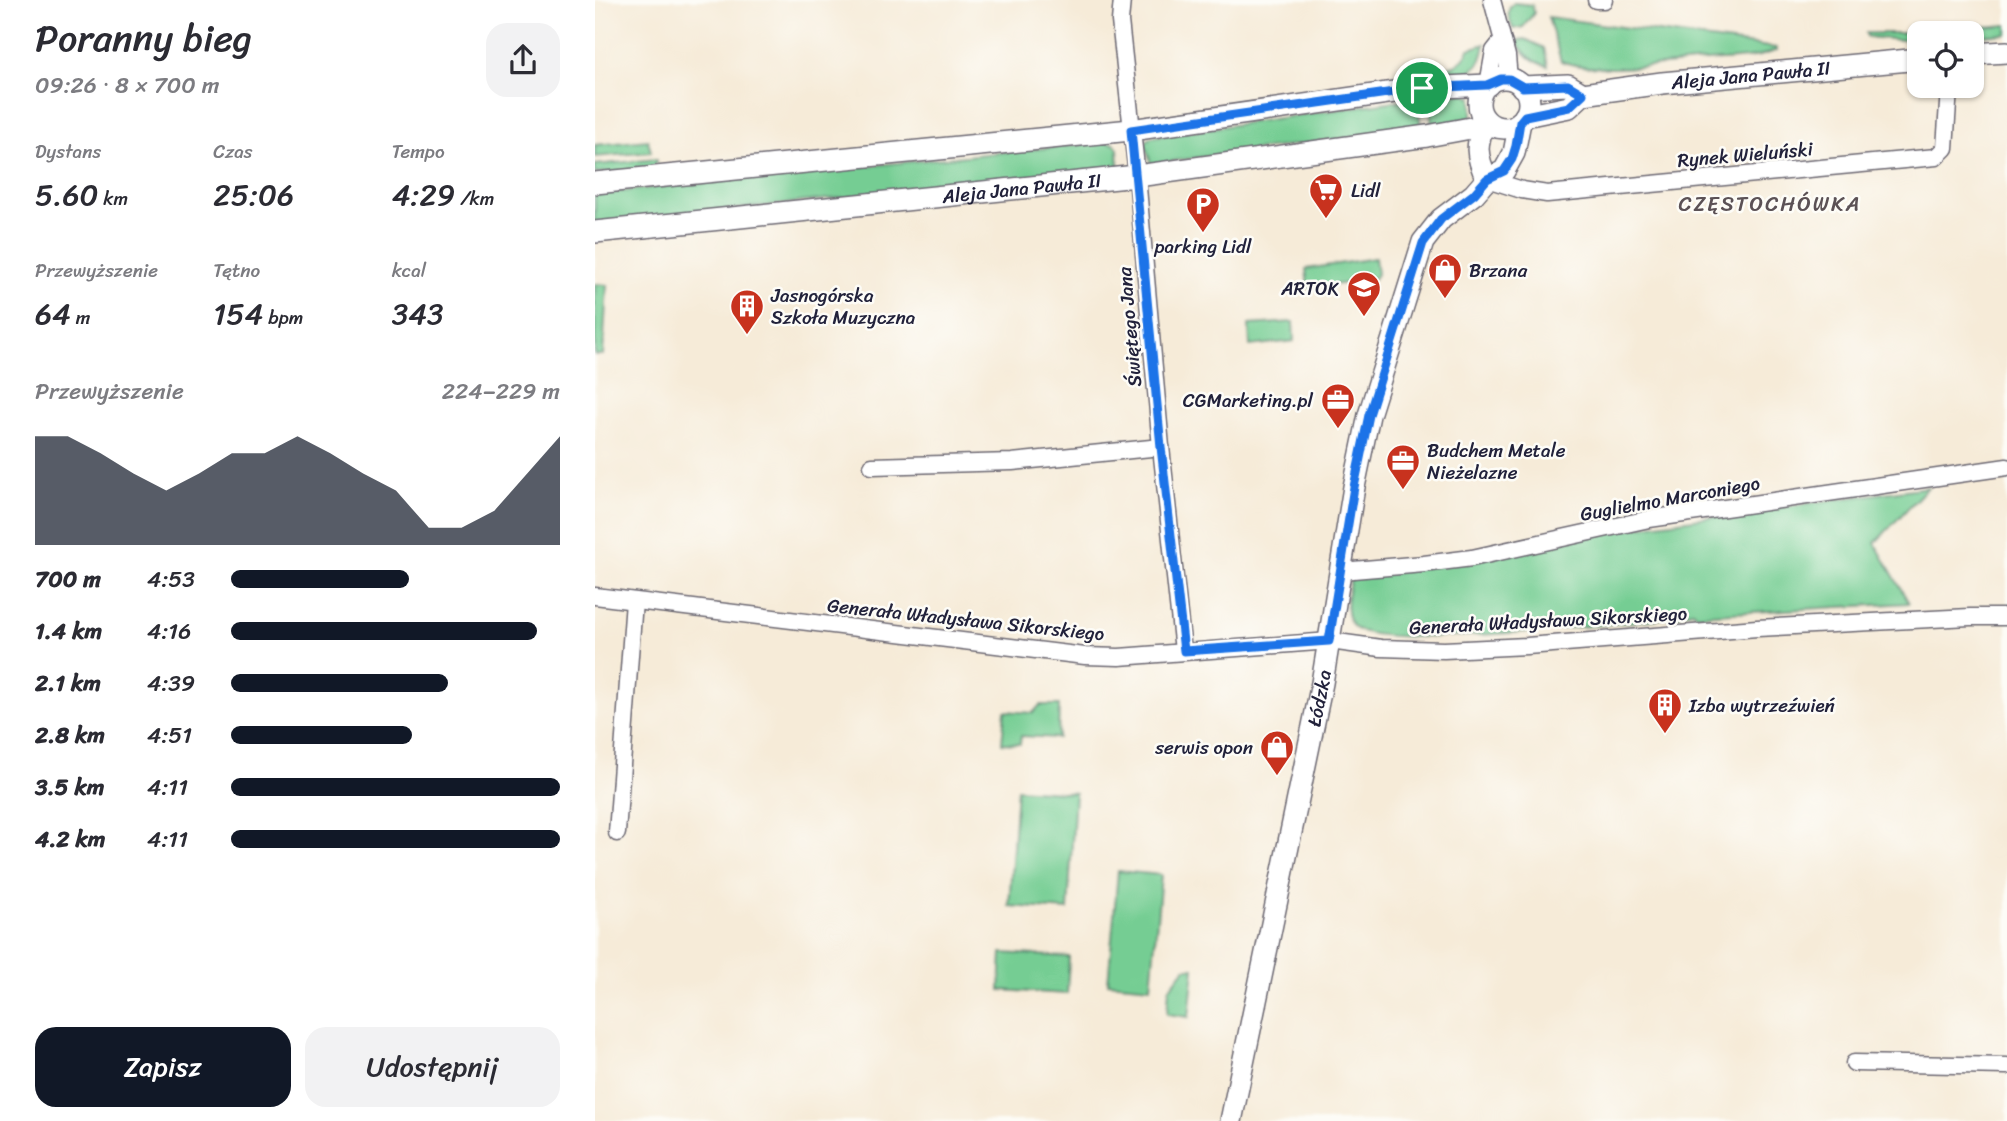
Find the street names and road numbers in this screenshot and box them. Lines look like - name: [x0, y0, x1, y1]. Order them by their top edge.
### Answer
- street label: Aleja Jana Pawła II: [1669, 51, 1832, 99]
- street label: Rynek Wieluński: [1676, 132, 1815, 177]
- street label: Aleja Jana Pawła II: [940, 164, 1103, 213]
- street label: Świętego Jana: [1108, 265, 1151, 388]
- street label: Guglielmo Marconiego: [1578, 466, 1763, 531]
- street label: Generała Władysława Sikorskiego: [826, 589, 1106, 650]
- street label: Generała Władysława Sikorskiego: [1408, 597, 1688, 644]
- street label: Łódzka: [1297, 667, 1341, 729]

